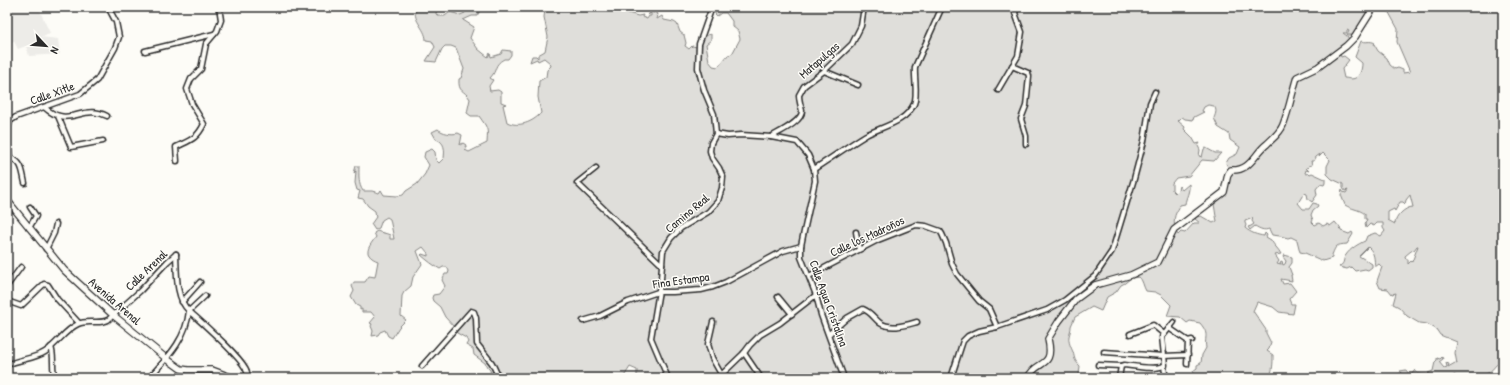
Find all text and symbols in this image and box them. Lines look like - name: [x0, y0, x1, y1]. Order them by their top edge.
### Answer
- north arrow: [26, 26, 66, 66]
- street label: Matapulgas: [795, 37, 843, 82]
- text: N: [47, 45, 63, 56]
- street label: Calle Xitle: [27, 77, 77, 109]
- street label: Camino Real: [661, 189, 713, 237]
- street label: Calle los Madroños: [827, 211, 907, 261]
- street label: Calle Arenal: [121, 245, 171, 294]
- street label: Calle Agua Cristalina: [805, 257, 853, 349]
- street label: Fina Estampa: [651, 268, 711, 293]
- street label: Avenida Arenal: [85, 274, 145, 329]

